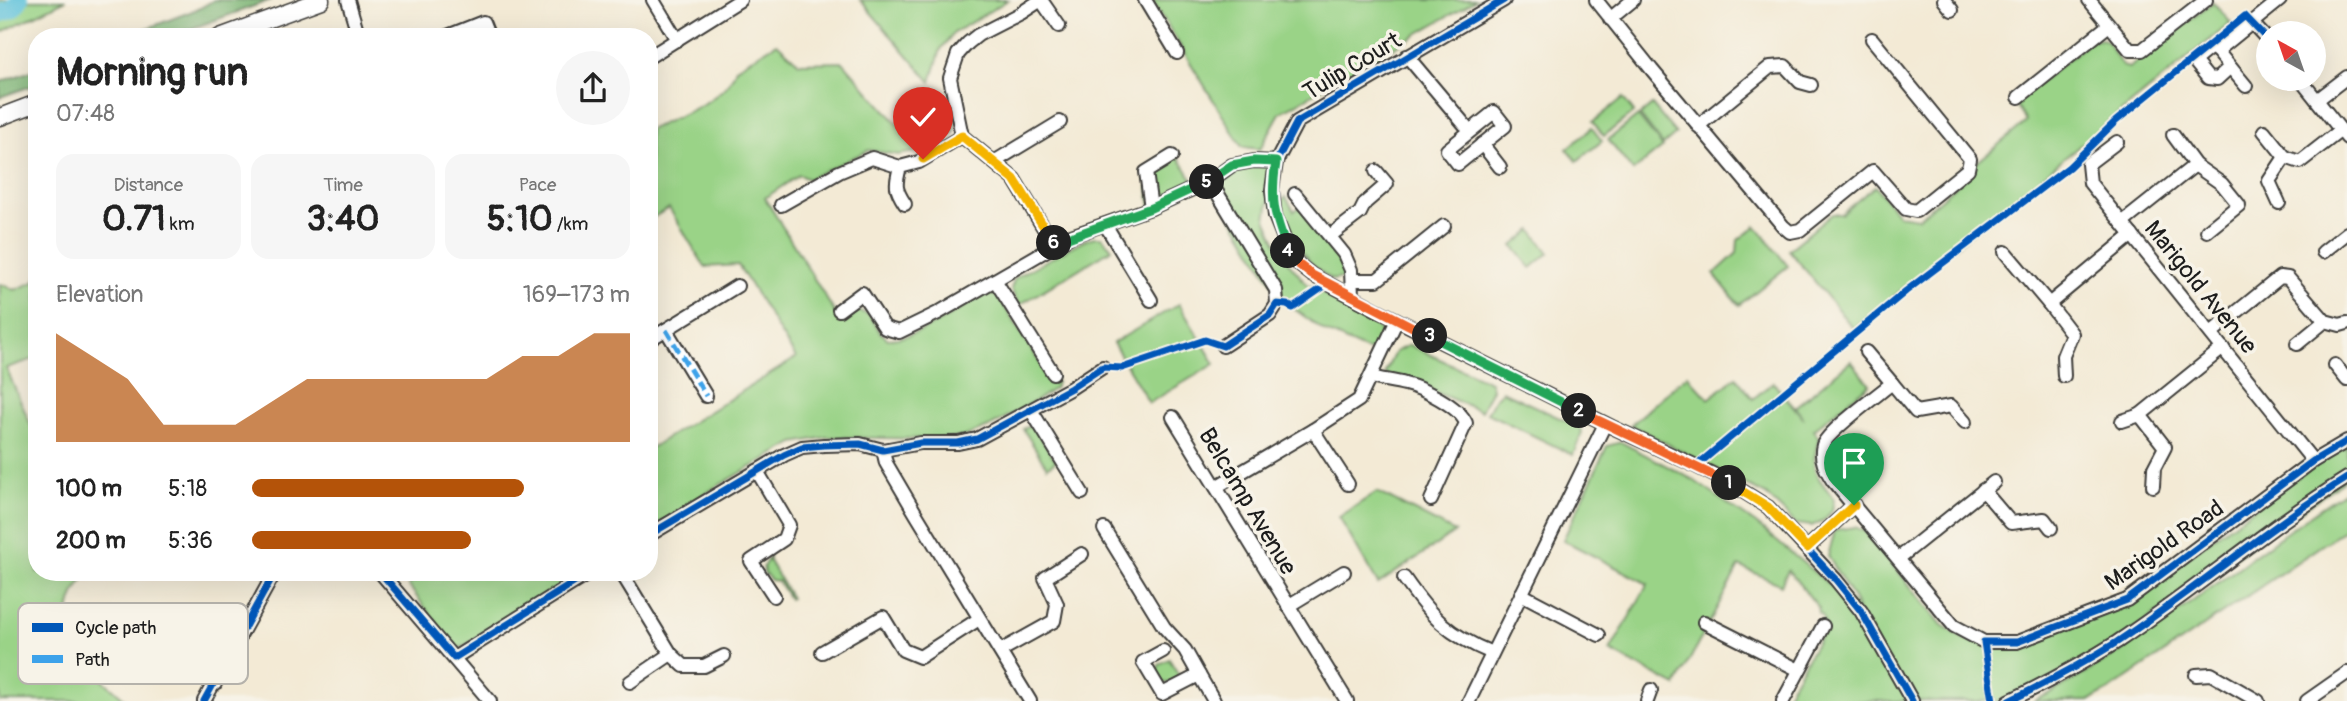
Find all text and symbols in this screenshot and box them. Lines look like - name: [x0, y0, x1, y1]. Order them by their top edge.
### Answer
- north arrow: [2256, 21, 2326, 91]
- map controls: [2256, 21, 2326, 91]
- street label: Tulip Court: [1298, 26, 1407, 107]
- text: Morning run: [56, 49, 248, 97]
- button: share: [556, 51, 630, 125]
- pin: [893, 87, 953, 159]
- icon: check: [904, 98, 942, 136]
- text: 07:48: [56, 99, 115, 128]
- pin: 5: [1190, 164, 1224, 200]
- text: 5: [1201, 169, 1212, 193]
- text: Distance: [114, 173, 183, 197]
- text: Time: [323, 173, 363, 197]
- text: Pace: [519, 173, 556, 197]
- text: 0.71: [102, 197, 166, 241]
- text: 3:40: [306, 197, 380, 241]
- text: 5:10: [487, 197, 553, 241]
- text: km: [166, 212, 195, 236]
- text: /km: [553, 212, 588, 236]
- street label: Marigold Avenue: [2138, 215, 2263, 360]
- pin: 6: [1036, 226, 1072, 260]
- text: 6: [1048, 230, 1059, 254]
- pin: 4: [1270, 233, 1306, 268]
- text: 4: [1282, 238, 1293, 262]
- text: Elevation: [56, 280, 144, 309]
- text: 169–173 m: [523, 280, 630, 309]
- pin: 3: [1412, 318, 1448, 354]
- text: 3: [1424, 323, 1435, 347]
- pin: 2: [1562, 394, 1596, 428]
- text: 2: [1573, 398, 1584, 422]
- street label: Belcamp Avenue: [1192, 423, 1303, 580]
- pin: [1824, 433, 1884, 505]
- icon: arrive: [1835, 444, 1873, 482]
- pin: 1: [1712, 466, 1746, 500]
- text: 1: [1725, 470, 1732, 494]
- text: 100 m: [56, 474, 122, 503]
- text: 5:18: [168, 474, 207, 503]
- street label: Marigold Road: [2099, 494, 2229, 597]
- text: 200 m: [56, 526, 126, 555]
- text: 5:36: [168, 526, 213, 555]
- legend: [18, 603, 248, 684]
- text: Cycle path: [75, 616, 156, 640]
- text: Path: [75, 648, 110, 672]

